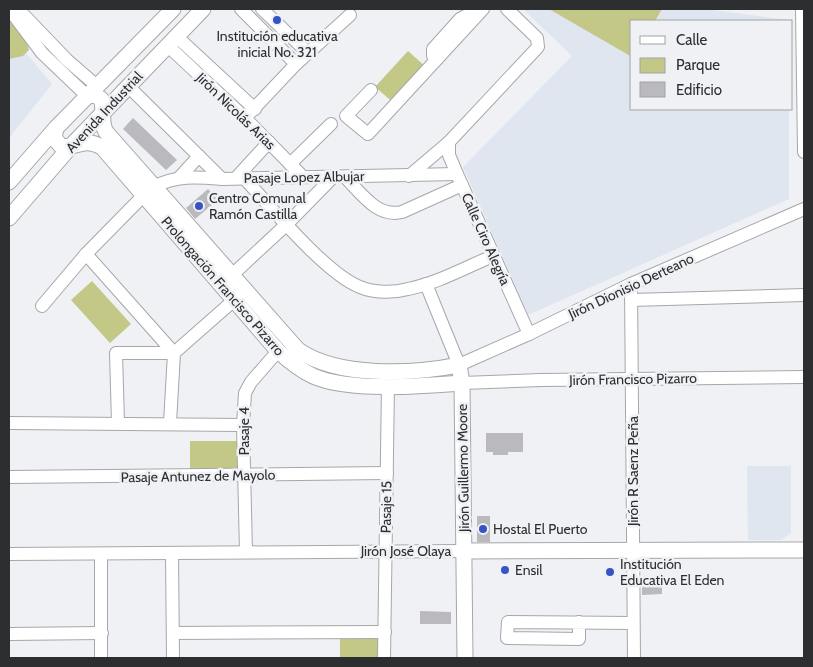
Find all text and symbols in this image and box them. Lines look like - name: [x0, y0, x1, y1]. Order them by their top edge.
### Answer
- marker: Institución educativa inicial No. 321: [271, 14, 283, 26]
- legend: [630, 20, 793, 110]
- place label: Institución educativa inicial No. 321: [216, 27, 338, 61]
- text: Calle: [676, 31, 707, 49]
- text: Parque: [676, 56, 720, 74]
- street label: Avenida Industrial: [62, 67, 147, 156]
- street label: Jirón Nicolás Arias: [192, 68, 280, 154]
- text: Edificio: [676, 81, 722, 99]
- street label: Pasaje Lopez Albujar: [244, 167, 365, 187]
- place label: Centro Comunal Ramón Castilla: [209, 189, 306, 223]
- street label: Calle Ciro Alegría: [458, 190, 515, 288]
- marker: Centro Comunal Ramón Castilla: [193, 200, 205, 212]
- street label: Prolongación Francisco Pizarro: [158, 213, 289, 360]
- street label: Jirón Dionisio Derteano: [565, 249, 697, 323]
- street label: Jirón Francisco Pizarro: [568, 369, 697, 389]
- street label: Jirón Guillermo Moore: [453, 404, 473, 533]
- street label: Pasaje 4: [235, 407, 253, 455]
- street label: Jirón R Saenz Peña: [624, 416, 642, 527]
- street label: Pasaje Antunez de Mayolo: [120, 466, 276, 486]
- street label: Pasaje 15: [377, 481, 395, 533]
- place label: Hostal El Puerto: [493, 520, 588, 538]
- marker: Hostal El Puerto: [477, 523, 489, 535]
- street label: Jirón José Olaya: [360, 542, 452, 560]
- place label: Institución Educativa El Eden: [620, 555, 725, 589]
- place label: Ensil: [515, 561, 543, 579]
- marker: Ensil: [499, 564, 511, 576]
- marker: Institución Educativa El Eden: [604, 566, 616, 578]

